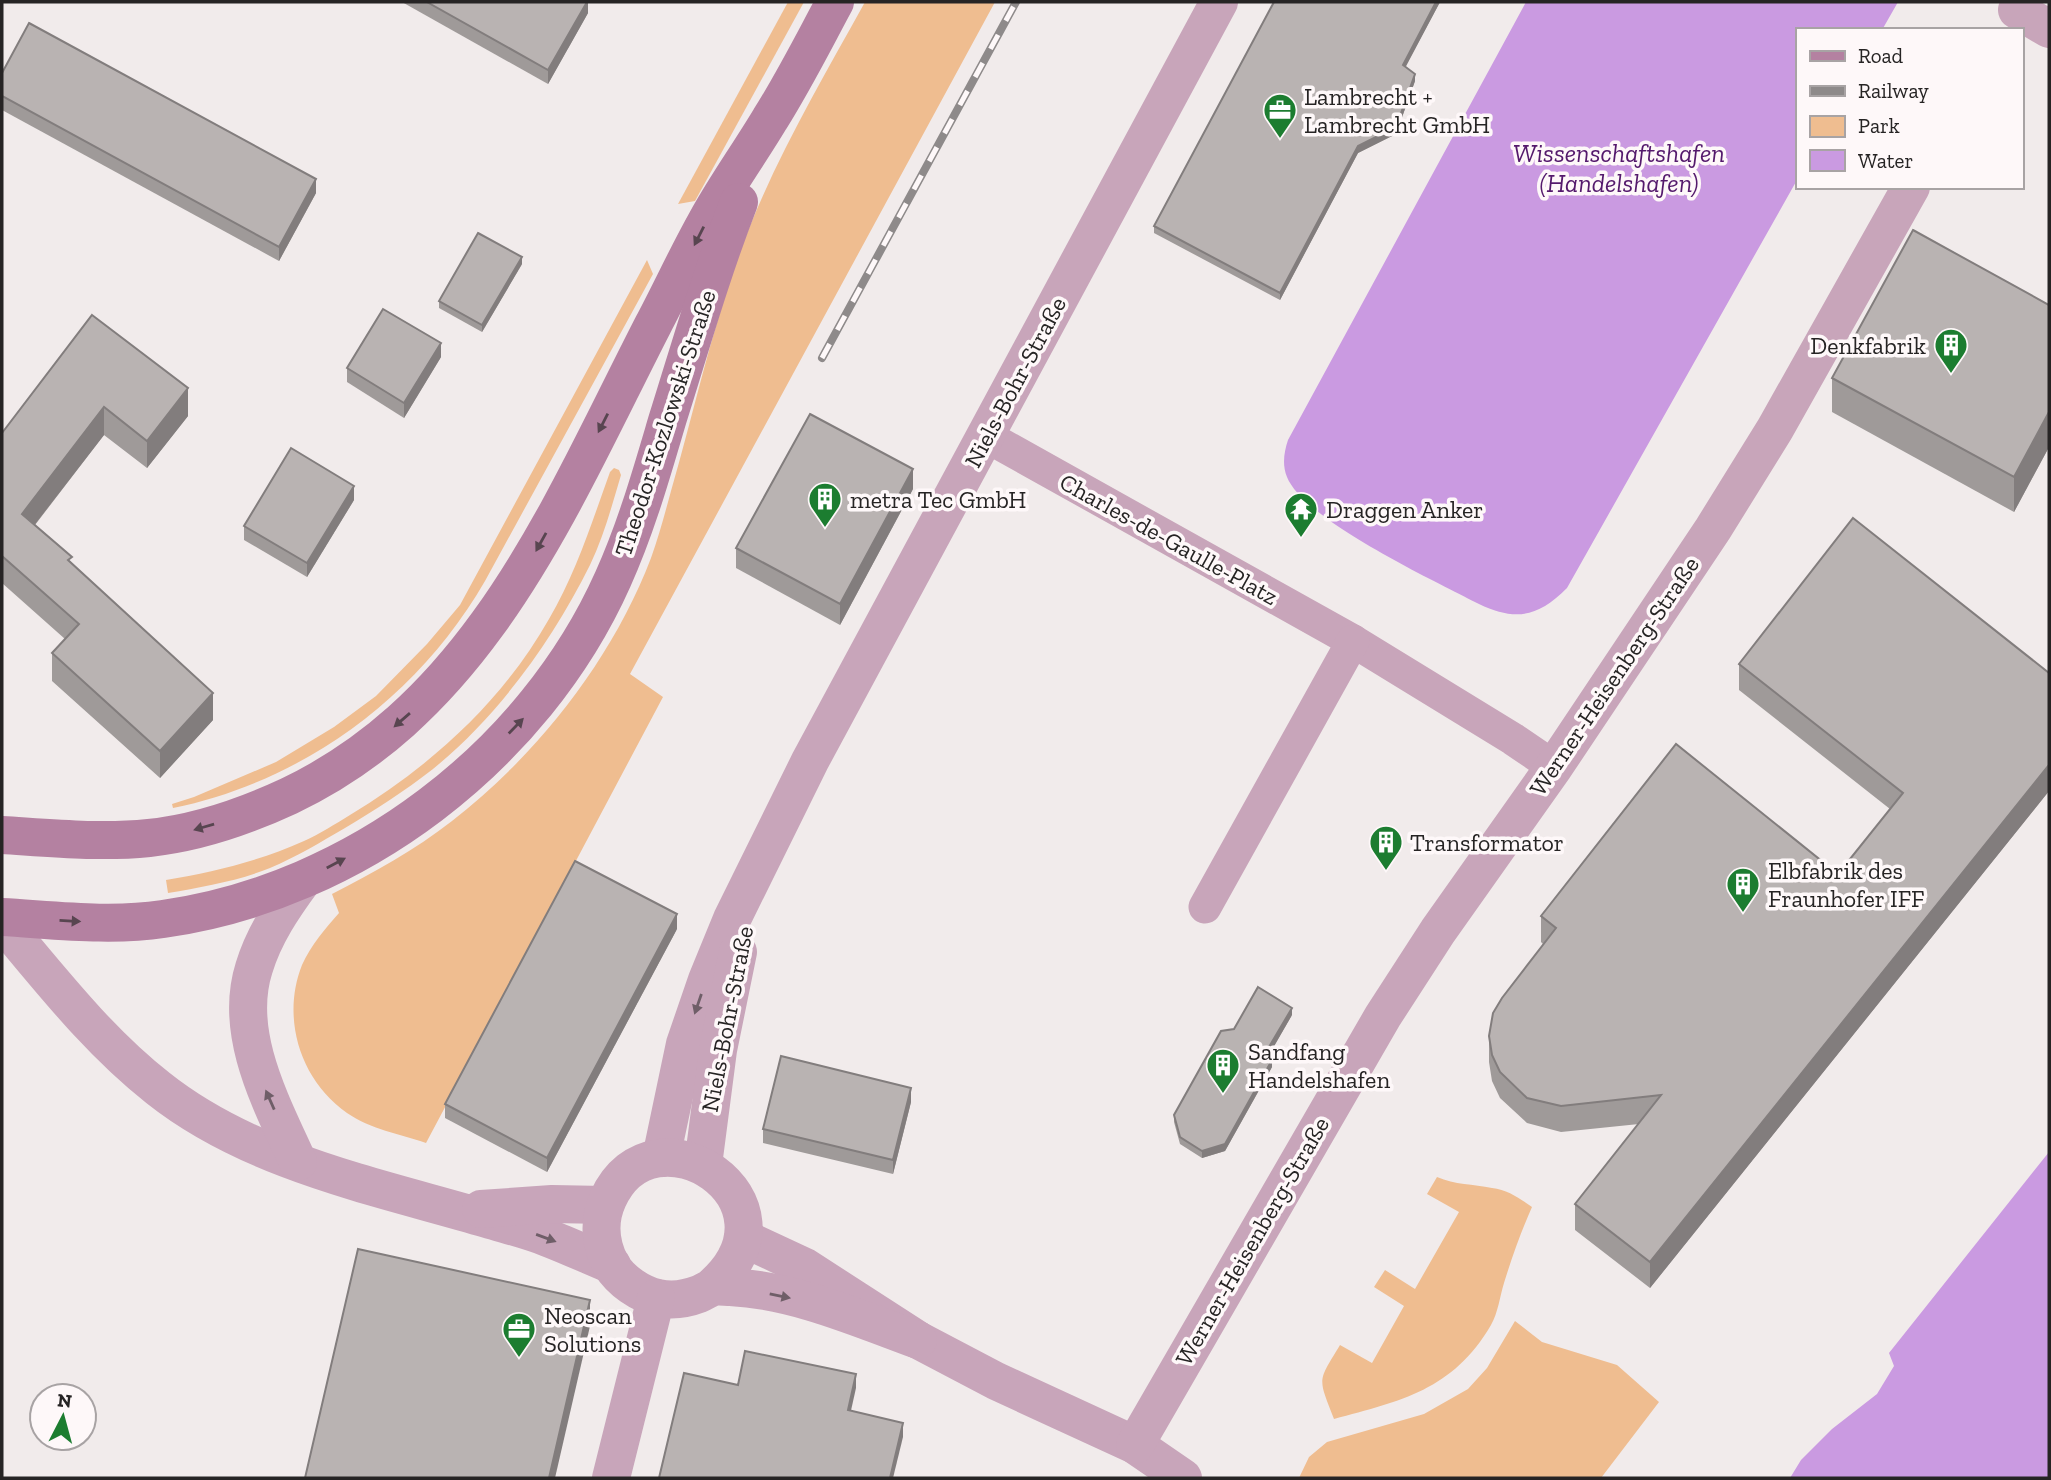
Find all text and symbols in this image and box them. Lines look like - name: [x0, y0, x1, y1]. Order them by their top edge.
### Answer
- legend: [1796, 28, 2023, 189]
- text: Road: [1858, 43, 1904, 68]
- text: Railway: [1858, 78, 1929, 103]
- place label: Lambrecht + Lambrecht GmbH: [1304, 82, 1490, 139]
- office icon: Lambrecht + Lambrecht GmbH: [1261, 91, 1299, 140]
- text: Park: [1858, 113, 1900, 138]
- water label: Wissenschaftshafen (Handelshafen): [1513, 137, 1725, 199]
- text: Water: [1858, 148, 1913, 173]
- one-way arrow: [693, 226, 704, 246]
- street label: Theodor-Kozlowski-Straße: [608, 286, 722, 560]
- street label: Niels-Bohr-Straße: [958, 292, 1072, 472]
- building icon: Denkfabrik: [1932, 326, 1970, 375]
- place label: Denkfabrik: [1810, 331, 1927, 360]
- one-way arrow: [597, 413, 609, 433]
- street label: Charles-de-Gaulle-Platz: [1055, 467, 1283, 611]
- building icon: metra Tec GmbH: [806, 480, 844, 529]
- place label: metra Tec GmbH: [850, 485, 1026, 514]
- temple icon: Draggen Anker: [1282, 490, 1320, 539]
- place label: Draggen Anker: [1326, 495, 1483, 524]
- one-way arrow: [535, 532, 547, 551]
- street label: Werner-Heisenberg-Straße: [1523, 551, 1705, 801]
- one-way arrow: [394, 712, 411, 728]
- one-way arrow: [508, 718, 524, 735]
- one-way arrow: [193, 822, 214, 832]
- building icon: Transformator: [1367, 823, 1405, 872]
- place label: Transformator: [1410, 828, 1564, 857]
- place label: Elbfabrik des Fraunhofer IFF: [1768, 856, 1924, 913]
- one-way arrow: [326, 857, 346, 868]
- building icon: Elbfabrik des Fraunhofer IFF: [1724, 865, 1762, 914]
- one-way arrow: [59, 915, 81, 926]
- street label: Niels-Bohr-Straße: [695, 924, 759, 1114]
- one-way arrow: [692, 994, 703, 1015]
- place label: Sandfang Handelshafen: [1248, 1037, 1390, 1094]
- building icon: Sandfang Handelshafen: [1204, 1046, 1242, 1095]
- one-way arrow: [264, 1089, 275, 1110]
- street label: Werner-Heisenberg-Straße: [1169, 1112, 1335, 1370]
- one-way arrow: [536, 1233, 557, 1244]
- one-way arrow: [769, 1290, 791, 1301]
- place label: Neoscan Solutions: [544, 1301, 641, 1358]
- office icon: Neoscan Solutions: [500, 1310, 538, 1359]
- north arrow: [28, 1382, 98, 1452]
- text: N: [56, 1388, 73, 1413]

